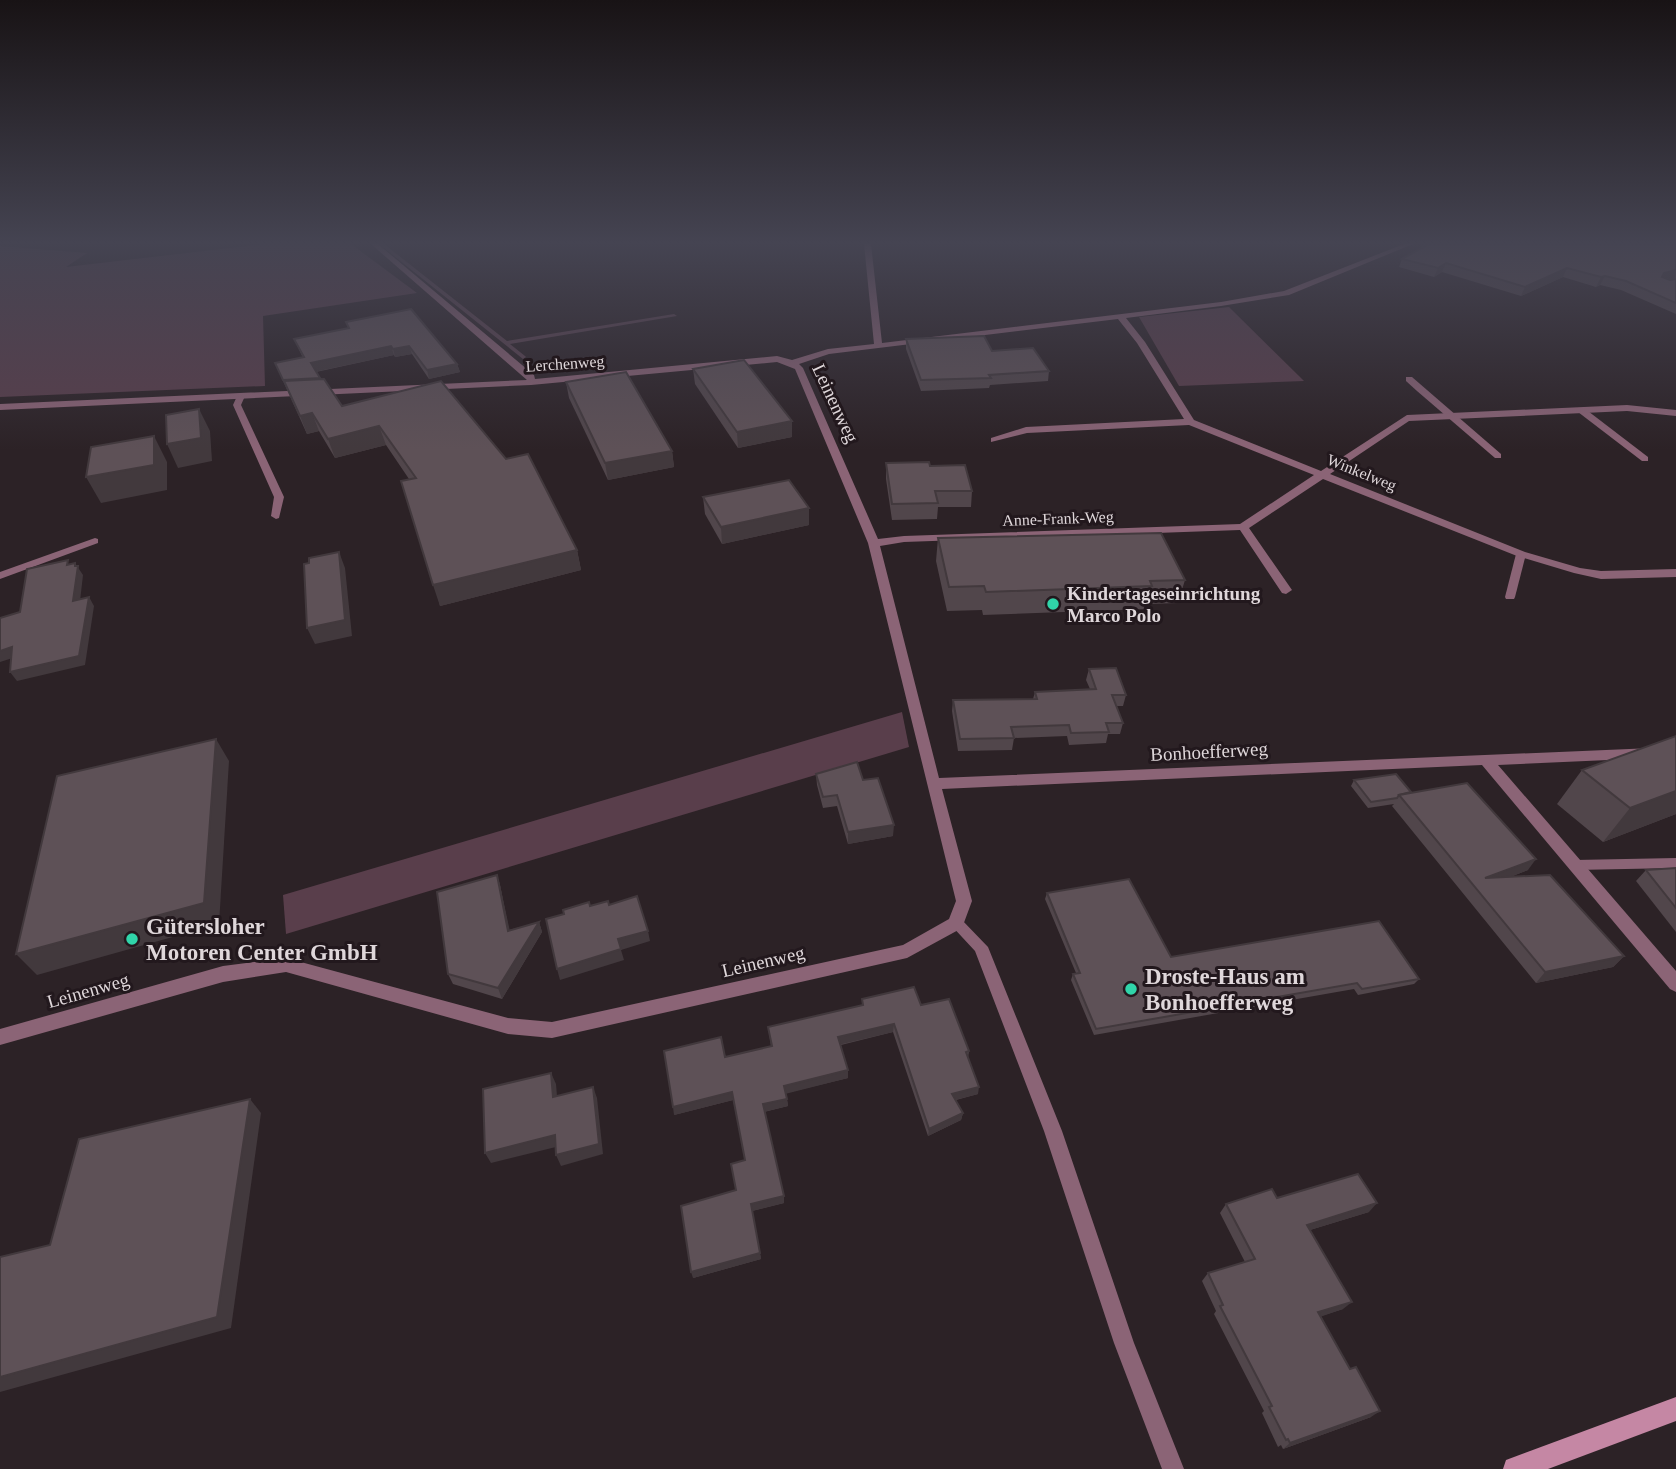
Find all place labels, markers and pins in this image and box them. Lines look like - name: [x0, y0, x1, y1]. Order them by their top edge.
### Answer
- place label: Kindertageseinrichtung Marco Polo: [1067, 583, 1261, 626]
- marker: Kindertageseinrichtung Marco Polo: [1045, 596, 1061, 612]
- place label: Gütersloher Motoren Center GmbH: [146, 914, 378, 965]
- marker: Gütersloher Motoren Center GmbH: [124, 931, 140, 947]
- place label: Droste-Haus am Bonhoefferweg: [1145, 964, 1305, 1015]
- marker: Droste-Haus am Bonhoefferweg: [1123, 981, 1139, 997]

